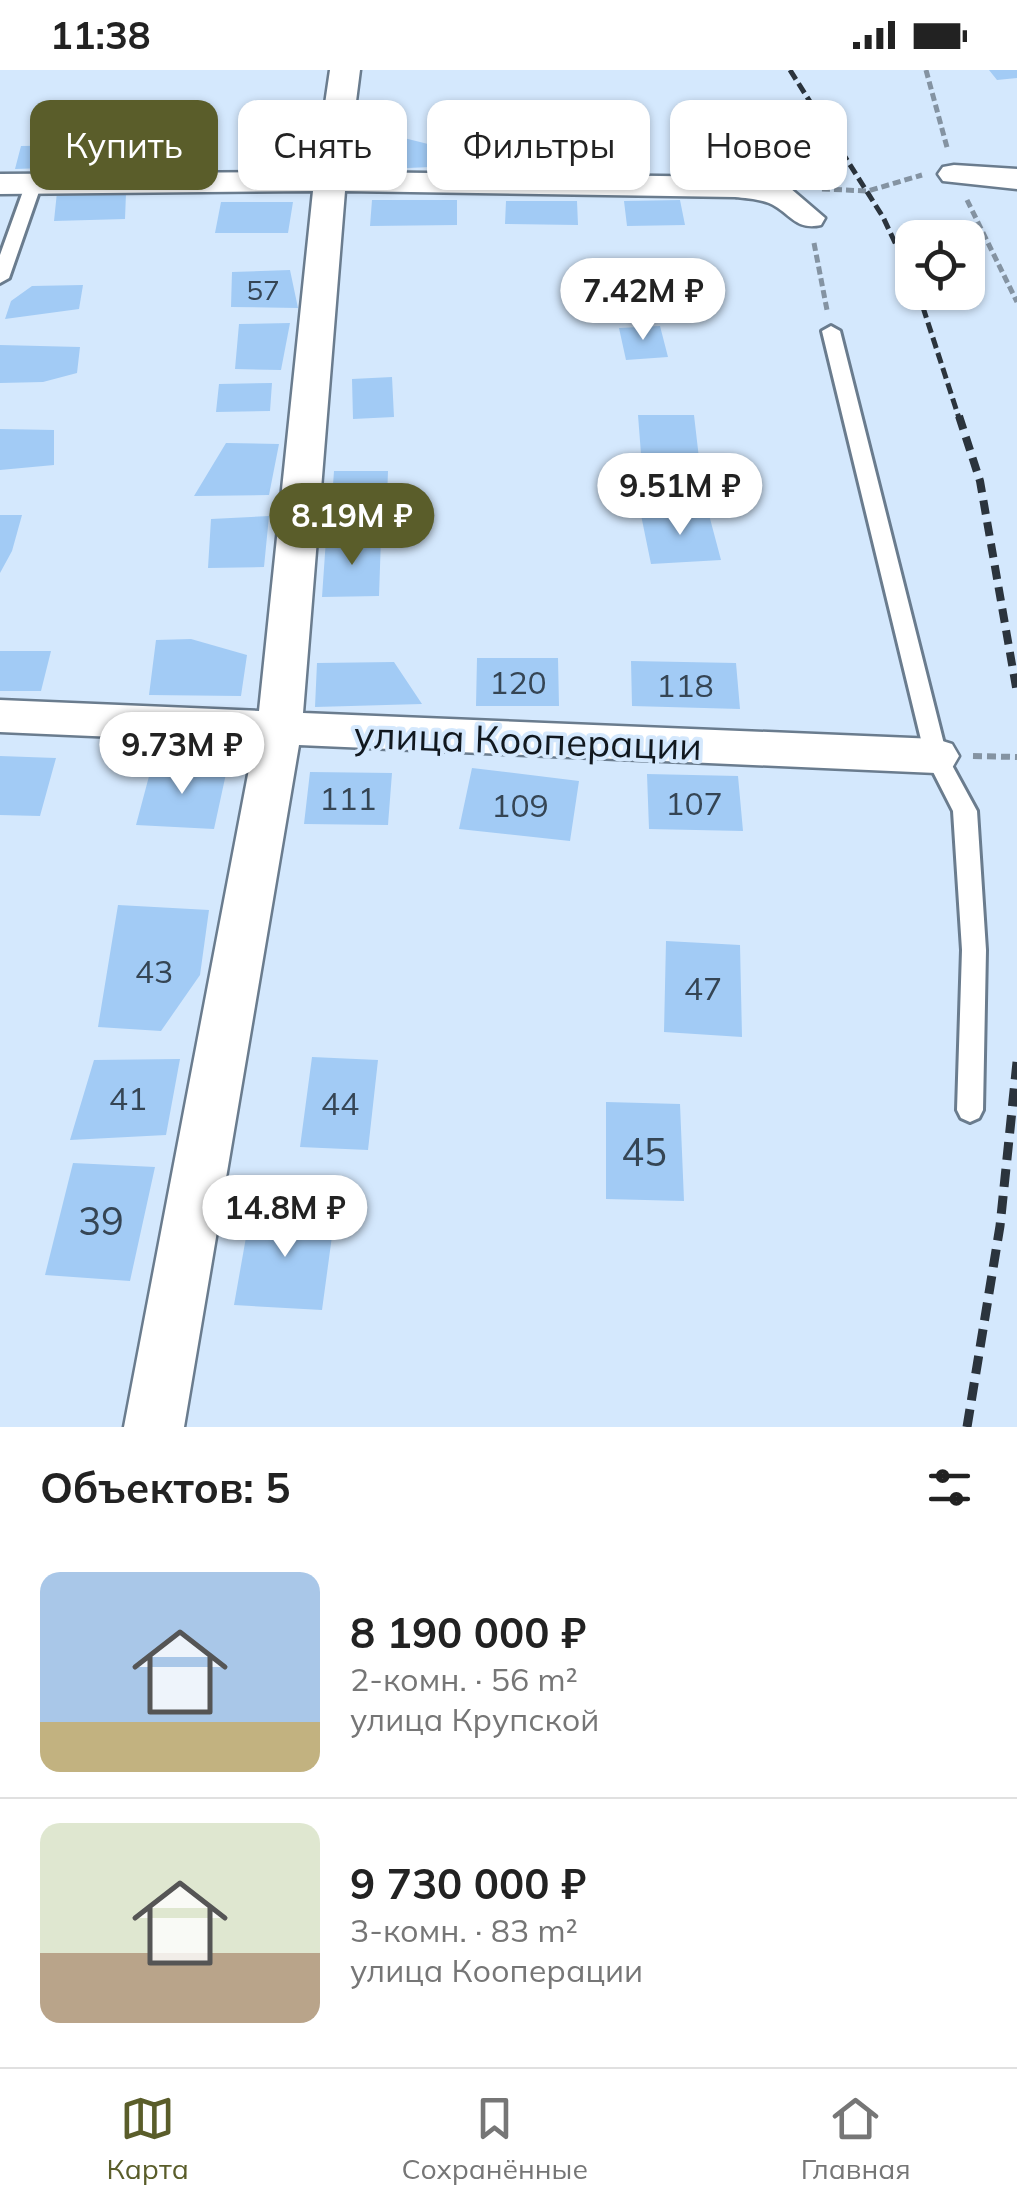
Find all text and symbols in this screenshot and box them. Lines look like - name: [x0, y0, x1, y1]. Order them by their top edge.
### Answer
- text: 11:38: [50, 11, 151, 59]
- chip: Купить: [30, 100, 218, 190]
- chip: Снять: [238, 100, 407, 190]
- chip: Фильтры: [427, 100, 650, 190]
- chip: Новое: [670, 100, 847, 190]
- map controls: [895, 220, 985, 310]
- button: locate: [895, 220, 985, 310]
- pin: 7.42M ₽: [551, 258, 735, 343]
- text: 7.42M ₽: [582, 270, 704, 310]
- house number: 57: [246, 272, 280, 307]
- pin: 9.51M ₽: [588, 453, 772, 538]
- text: 9.51M ₽: [619, 465, 741, 505]
- pin: 8.19M ₽: [260, 483, 444, 568]
- text: 8.19M ₽: [291, 495, 413, 535]
- house number: 120: [489, 662, 547, 702]
- house number: 118: [656, 665, 714, 705]
- street label: улица Кооперации: [353, 710, 703, 770]
- pin: 9.73M ₽: [90, 712, 274, 797]
- text: 9.73M ₽: [121, 724, 243, 764]
- house number: 111: [319, 778, 377, 818]
- house number: 107: [665, 783, 723, 823]
- house number: 109: [491, 785, 549, 825]
- house number: 43: [135, 951, 173, 991]
- house number: 47: [684, 968, 722, 1008]
- house number: 41: [109, 1078, 147, 1118]
- house number: 44: [321, 1083, 359, 1123]
- house number: 45: [621, 1128, 667, 1176]
- pin: 14.8M ₽: [193, 1175, 377, 1260]
- text: 14.8M ₽: [224, 1187, 346, 1227]
- house number: 39: [78, 1197, 124, 1245]
- icon: filters: [922, 1460, 977, 1515]
- text: Объектов: 5: [40, 1461, 290, 1514]
- text: 8 190 000 ₽: [350, 1606, 586, 1659]
- icon: home: [120, 1612, 240, 1732]
- text: 2-комн. · 56 m²: [350, 1659, 578, 1699]
- text: улица Крупской: [350, 1699, 599, 1739]
- text: 9 730 000 ₽: [350, 1857, 586, 1910]
- icon: home: [120, 1863, 240, 1983]
- text: 3-комн. · 83 m²: [350, 1910, 578, 1950]
- text: улица Кооперации: [350, 1950, 643, 1990]
- tab: Карта: [106, 2091, 189, 2186]
- tab: Сохранённые: [402, 2091, 588, 2186]
- tab: Главная: [801, 2091, 911, 2186]

